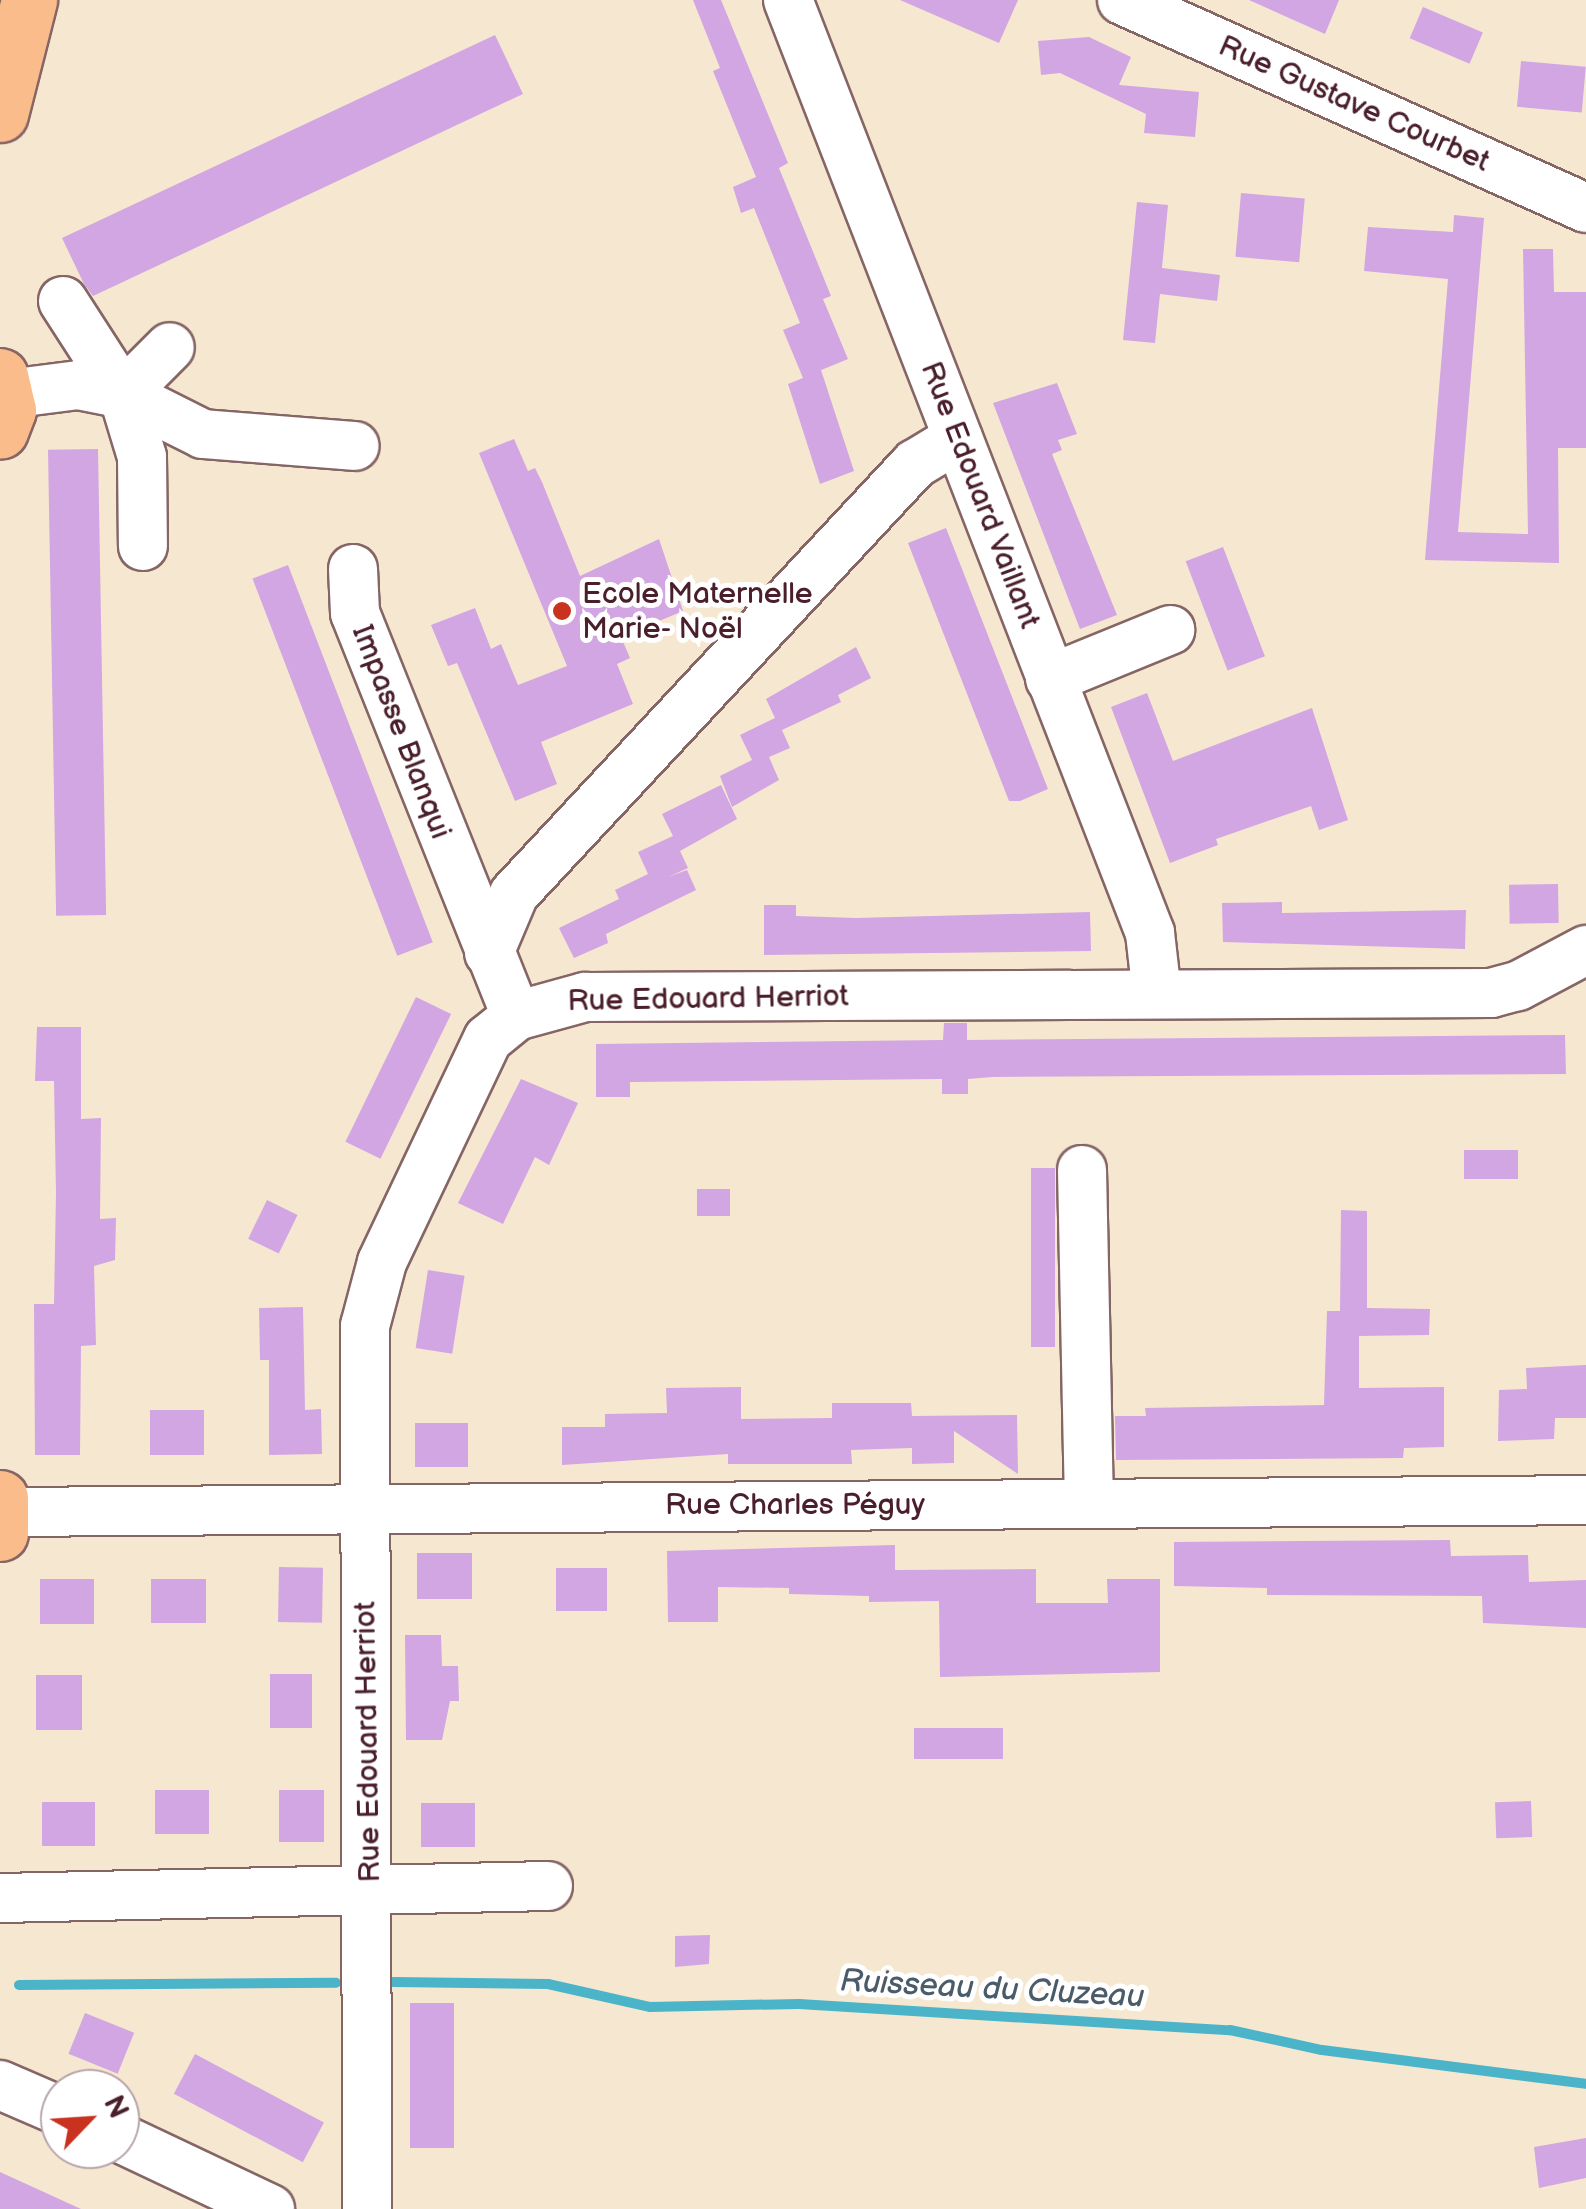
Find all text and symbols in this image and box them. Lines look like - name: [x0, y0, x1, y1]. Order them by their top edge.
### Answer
- street label: Rue Gustave Courbet: [1213, 28, 1495, 180]
- street label: Rue Edouard Vaillant: [912, 356, 1048, 634]
- place label: Ecole Maternelle Marie- Noël: [582, 576, 813, 646]
- marker: Ecole Maternelle Marie- Noël: [551, 600, 573, 622]
- street label: Impasse Blanqui: [344, 620, 458, 844]
- street label: Rue Edouard Herriot: [567, 979, 849, 1019]
- street label: Rue Charles Péguy: [665, 1487, 925, 1523]
- street label: Rue Edouard Herriot: [348, 1601, 388, 1883]
- water label: Ruisseau du Cluzeau: [839, 1963, 1145, 2017]
- north arrow: [40, 2069, 140, 2169]
- text: N: [96, 2090, 135, 2123]

